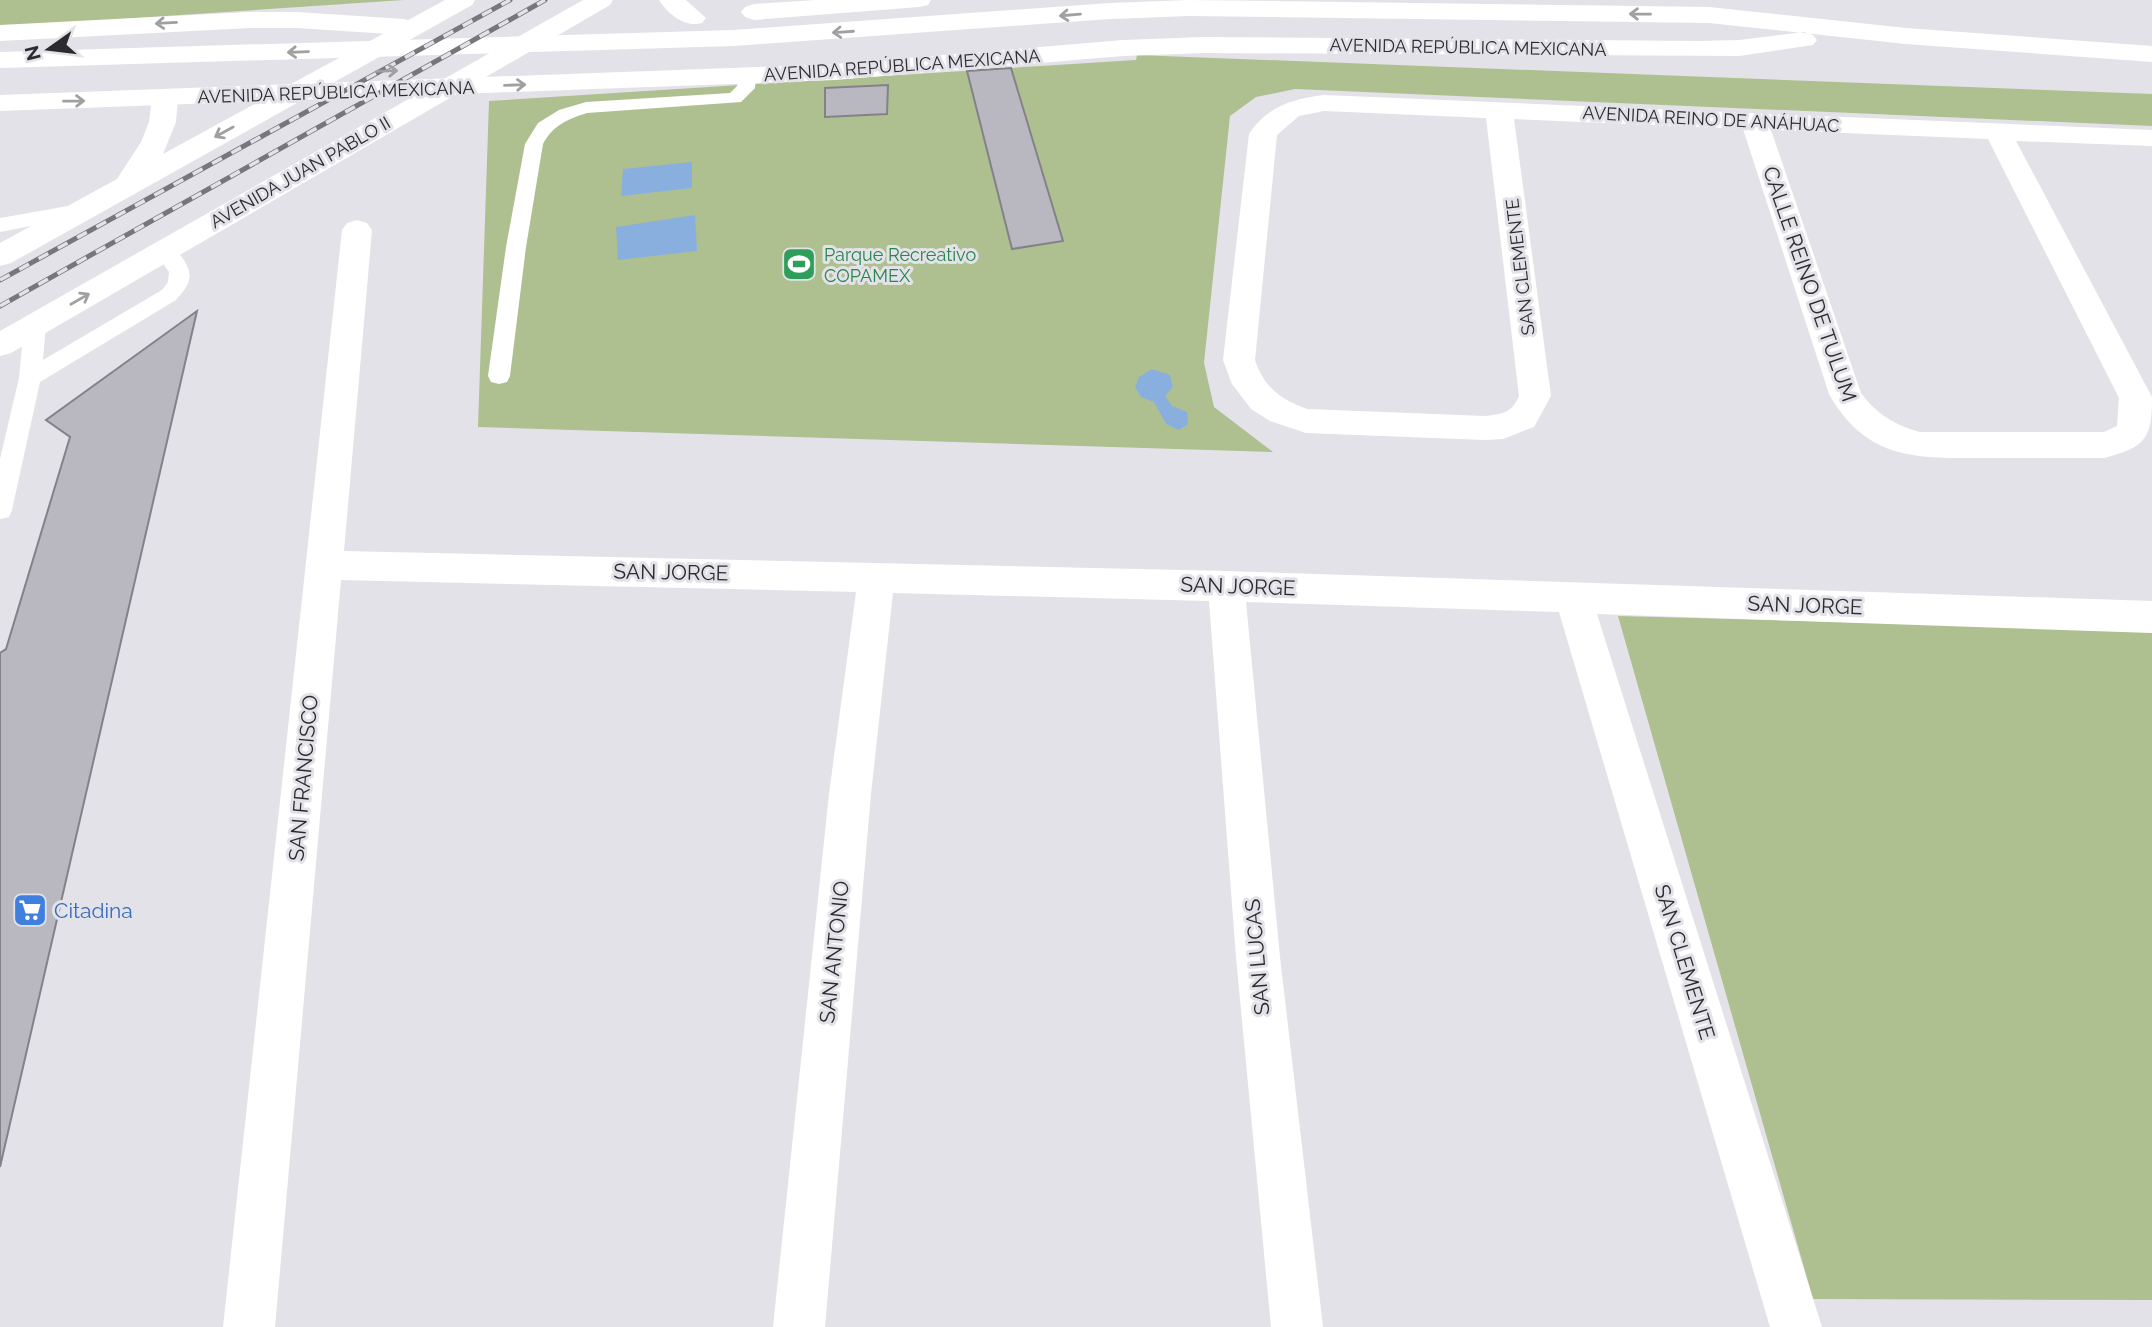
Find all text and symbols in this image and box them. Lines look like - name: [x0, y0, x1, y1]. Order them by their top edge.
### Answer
- one-way arrow: [1629, 7, 1652, 20]
- one-way arrow: [1059, 9, 1082, 22]
- north arrow: [14, 14, 84, 84]
- one-way arrow: [156, 17, 178, 30]
- one-way arrow: [833, 26, 855, 39]
- street label: AVENIDA REPÚBLICA MEXICANA: [1329, 33, 1607, 60]
- text: N: [20, 43, 45, 63]
- street label: AVENIDA REPÚBLICA MEXICANA: [763, 44, 1041, 85]
- one-way arrow: [286, 45, 309, 58]
- one-way arrow: [375, 64, 398, 77]
- street label: AVENIDA REPÚBLICA MEXICANA: [197, 76, 475, 107]
- one-way arrow: [503, 79, 526, 92]
- one-way arrow: [63, 94, 86, 107]
- street label: AVENIDA REINO DE ANÁHUAC: [1582, 101, 1840, 136]
- street label: AVENIDA JUAN PABLO II: [206, 112, 394, 232]
- one-way arrow: [215, 125, 235, 139]
- street label: CALLE REINO DE TULUM: [1758, 163, 1862, 405]
- street label: SAN CLEMENTE: [1501, 197, 1539, 337]
- place label: Parque Recreativo COPAMEX: [824, 244, 976, 286]
- sports icon: Parque Recreativo COPAMEX: [780, 245, 818, 283]
- one-way arrow: [70, 292, 90, 306]
- street label: SAN JORGE: [613, 558, 729, 586]
- street label: SAN JORGE: [1180, 571, 1296, 601]
- street label: SAN JORGE: [1747, 590, 1863, 620]
- street label: SAN FRANCISCO: [283, 694, 323, 862]
- street label: SAN ANTONIO: [814, 879, 854, 1025]
- street label: SAN CLEMENTE: [1650, 882, 1720, 1042]
- supermarket icon: Citadina: [11, 891, 49, 929]
- place label: Citadina: [54, 898, 133, 923]
- street label: SAN LUCAS: [1239, 898, 1275, 1016]

